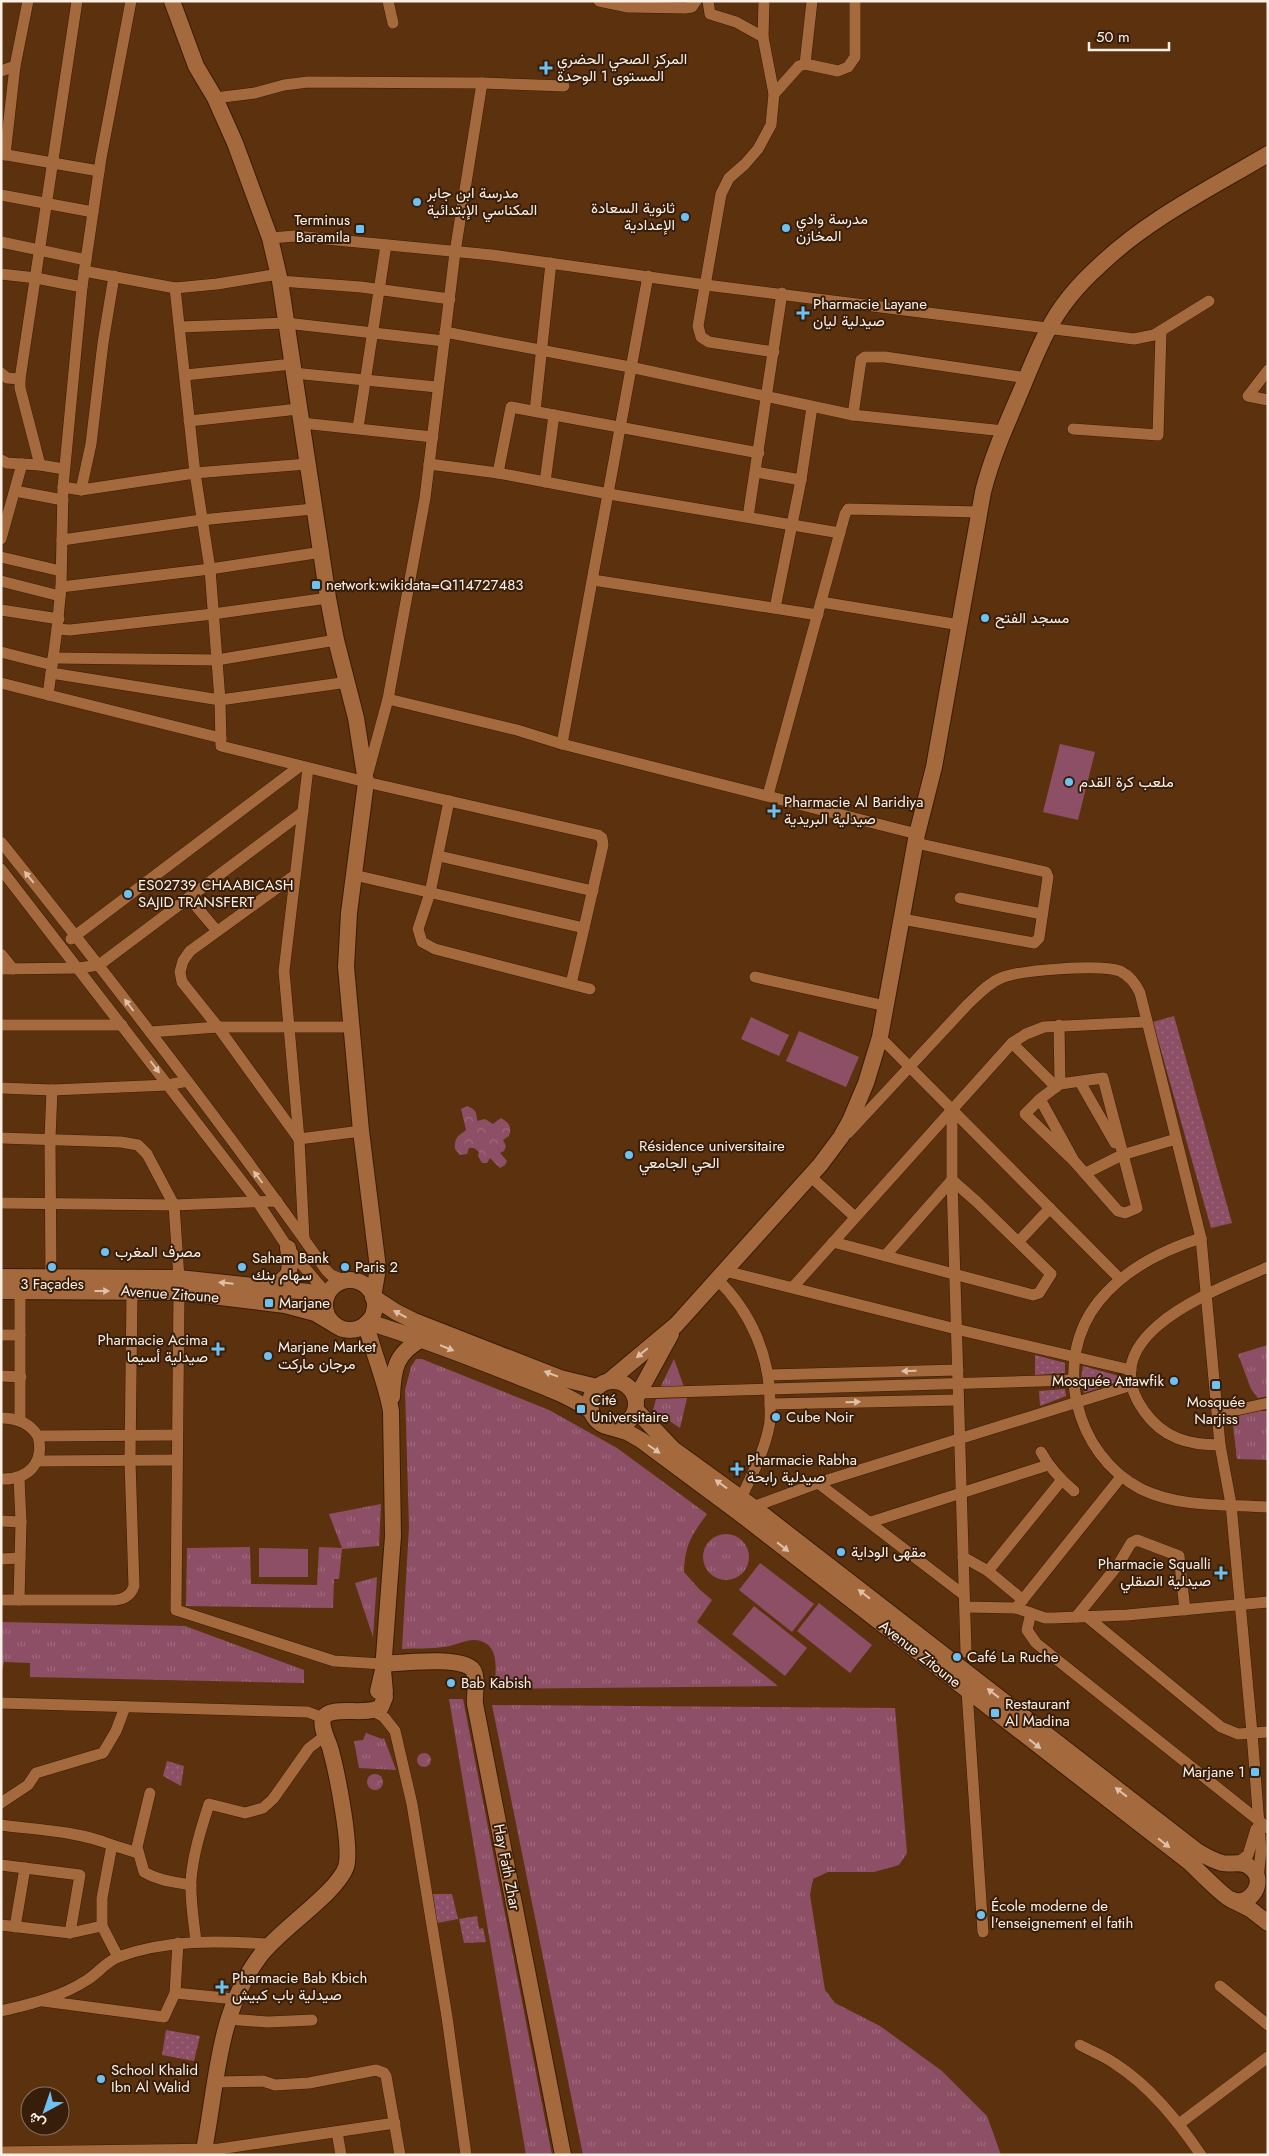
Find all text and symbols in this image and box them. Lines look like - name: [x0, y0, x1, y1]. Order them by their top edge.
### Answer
- scale bar: [1089, 20, 1169, 52]
- text: 50 m: [1096, 26, 1130, 48]
- place label: المركز الصحي الحضري المستوى 1 الوحدة: [557, 48, 687, 87]
- marker: المركز الصحي الحضري المستوى 1 الوحدة: [539, 61, 553, 75]
- place label: مدرسة ابن جابر المكناسي الإبتدائية: [426, 182, 537, 223]
- marker: مدرسة ابن جابر المكناسي الإبتدائية: [411, 196, 423, 208]
- place label: ثانوية السعادة الإعدادية: [591, 197, 675, 236]
- place label: مدرسة وادي المخازن: [796, 208, 868, 247]
- place label: Terminus Baramila: [294, 209, 350, 248]
- marker: ثانوية السعادة الإعدادية: [679, 211, 691, 223]
- marker: مدرسة وادي المخازن: [780, 222, 792, 234]
- marker: Terminus Baramila: [354, 223, 366, 235]
- place label: Pharmacie Layane صيدلية ليان: [813, 293, 927, 332]
- marker: Pharmacie Layane صيدلية ليان: [797, 307, 809, 319]
- place label: network:wikidata=Q114727483: [326, 574, 524, 596]
- marker: network:wikidata=Q114727483: [310, 579, 322, 591]
- place label: مسجد الفتح: [995, 607, 1069, 629]
- marker: مسجد الفتح: [979, 612, 991, 624]
- place label: ملعب كرة القدم: [1079, 771, 1174, 793]
- marker: ملعب كرة القدم: [1063, 776, 1075, 788]
- place label: Pharmacie Al Baridiya صيدلية البريدية: [784, 791, 923, 830]
- marker: Pharmacie Al Baridiya صيدلية البريدية: [768, 805, 780, 817]
- one-way arrow: [24, 871, 35, 884]
- place label: ES02739 CHAABICASH SAJID TRANSFERT: [138, 874, 293, 913]
- marker: ES02739 CHAABICASH SAJID TRANSFERT: [122, 888, 134, 900]
- one-way arrow: [124, 998, 134, 1012]
- one-way arrow: [149, 1060, 160, 1073]
- place label: Résidence universitaire الحي الجامعي: [639, 1135, 785, 1176]
- marker: Résidence universitaire الحي الجامعي: [623, 1149, 635, 1161]
- one-way arrow: [253, 1171, 264, 1184]
- place label: مصرف المغرب: [115, 1241, 201, 1263]
- marker: مصرف المغرب: [99, 1246, 111, 1258]
- place label: Saham Bank سهام بنك: [252, 1247, 329, 1286]
- place label: Paris 2: [355, 1256, 398, 1278]
- marker: 3 Façades: [46, 1261, 58, 1273]
- marker: Saham Bank سهام بنك: [236, 1261, 248, 1273]
- marker: Paris 2: [339, 1261, 351, 1273]
- place label: 3 Façades: [20, 1273, 84, 1295]
- one-way arrow: [218, 1279, 234, 1287]
- street label: Avenue Zitoune: [120, 1280, 220, 1308]
- one-way arrow: [95, 1287, 111, 1295]
- place label: Marjane: [279, 1292, 330, 1314]
- marker: Marjane: [263, 1297, 275, 1309]
- one-way arrow: [393, 1310, 407, 1318]
- place label: Pharmacie Acima صيدلية أسيما: [97, 1329, 208, 1368]
- place label: Marjane Market مرجان ماركت: [278, 1336, 376, 1375]
- marker: Pharmacie Acima صيدلية أسيما: [212, 1343, 224, 1355]
- one-way arrow: [440, 1344, 455, 1352]
- one-way arrow: [636, 1348, 649, 1359]
- marker: Marjane Market مرجان ماركت: [262, 1350, 274, 1362]
- one-way arrow: [901, 1367, 917, 1375]
- one-way arrow: [543, 1370, 558, 1377]
- place label: Mosquée Attawfik: [1052, 1370, 1164, 1392]
- marker: Mosquée Attawfik: [1168, 1375, 1180, 1387]
- marker: Mosquée Narjiss: [1210, 1379, 1222, 1391]
- place label: Cité Universitaire: [591, 1389, 669, 1428]
- place label: Mosquée Narjiss: [1187, 1391, 1245, 1430]
- one-way arrow: [846, 1398, 862, 1406]
- marker: Cité Universitaire: [575, 1403, 587, 1415]
- place label: Cube Noir: [786, 1406, 855, 1428]
- marker: Cube Noir: [770, 1411, 782, 1423]
- one-way arrow: [647, 1444, 661, 1454]
- place label: Pharmacie Rabha صيدلية رابحة: [747, 1449, 857, 1488]
- marker: Pharmacie Rabha صيدلية رابحة: [731, 1463, 743, 1475]
- one-way arrow: [714, 1479, 728, 1489]
- place label: مقهى الوداية: [851, 1541, 926, 1563]
- one-way arrow: [776, 1542, 789, 1553]
- marker: مقهى الوداية: [835, 1546, 847, 1558]
- place label: Pharmacie Squalli صيدلية الصقلي: [1098, 1553, 1211, 1594]
- marker: Pharmacie Squalli صيدلية الصقلي: [1215, 1567, 1227, 1579]
- one-way arrow: [858, 1588, 871, 1599]
- street label: Avenue Zitoune: [874, 1615, 966, 1693]
- place label: Café La Ruche: [967, 1646, 1059, 1668]
- marker: Café La Ruche: [951, 1651, 963, 1663]
- place label: Bab Kabish: [461, 1672, 532, 1694]
- marker: Bab Kabish: [445, 1677, 457, 1689]
- one-way arrow: [986, 1688, 999, 1698]
- place label: Restaurant Al Madina: [1005, 1693, 1070, 1732]
- marker: Restaurant Al Madina: [989, 1707, 1001, 1719]
- one-way arrow: [1028, 1739, 1042, 1749]
- place label: Marjane 1: [1183, 1761, 1245, 1783]
- marker: Marjane 1: [1249, 1766, 1261, 1778]
- one-way arrow: [1115, 1787, 1128, 1798]
- street label: Hay Fath Zhar: [488, 1822, 526, 1913]
- one-way arrow: [1157, 1838, 1170, 1849]
- place label: École moderne de l'enseignement el fatih: [991, 1895, 1133, 1934]
- marker: École moderne de l'enseignement el fatih: [975, 1909, 987, 1921]
- place label: Pharmacie Bab Kbich صيدلية باب كبيش: [232, 1967, 367, 2006]
- marker: Pharmacie Bab Kbich صيدلية باب كبيش: [216, 1981, 228, 1993]
- place label: School Khalid Ibn Al Walid: [111, 2059, 198, 2098]
- marker: School Khalid Ibn Al Walid: [95, 2073, 107, 2085]
- north arrow: [20, 2086, 70, 2136]
- text: ش: [24, 2108, 50, 2134]

